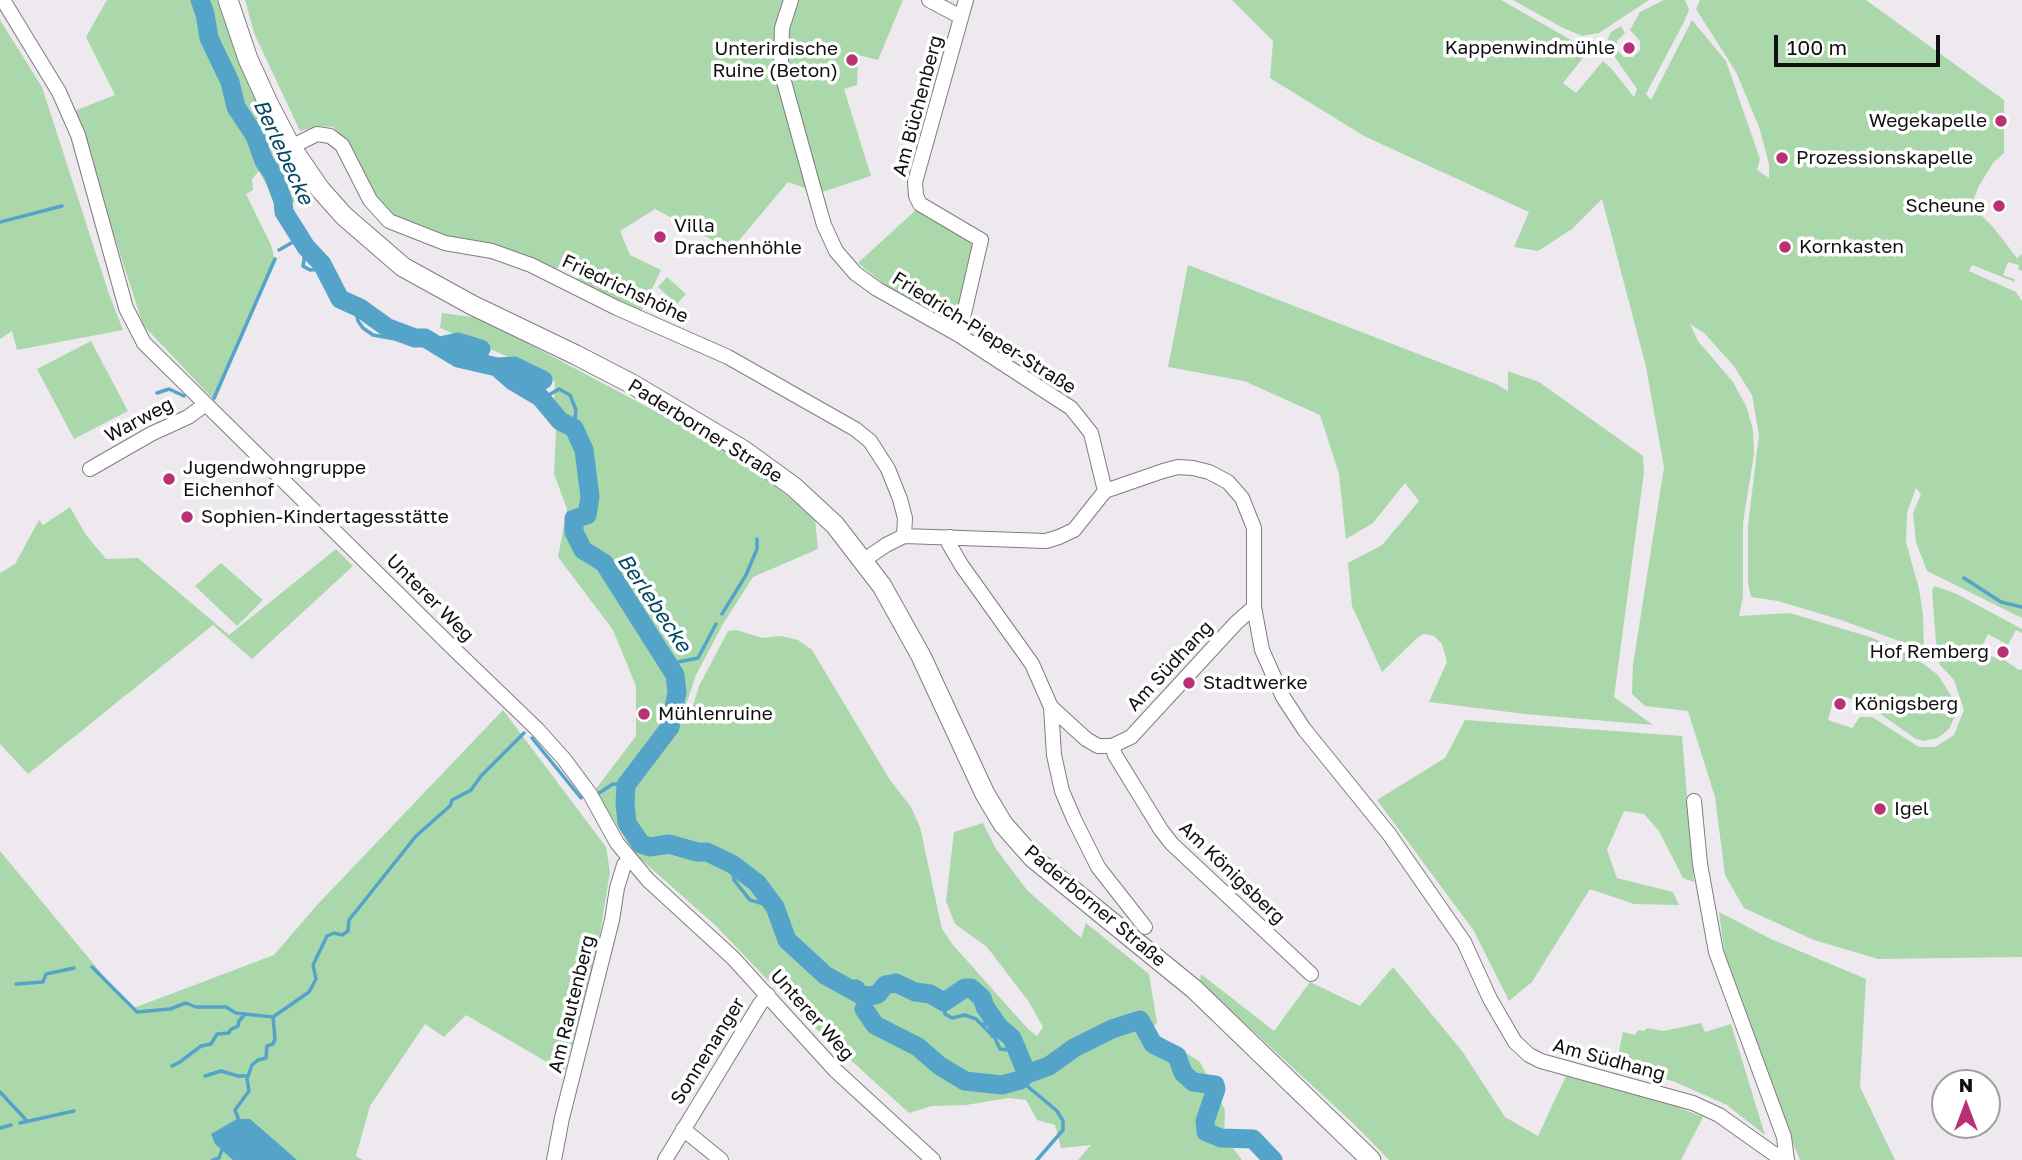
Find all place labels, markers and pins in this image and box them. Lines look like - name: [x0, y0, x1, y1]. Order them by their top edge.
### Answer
- place label: Kappenwindmühle: [1445, 37, 1615, 59]
- place label: Unterirdische Ruine (Beton): [713, 38, 838, 82]
- marker: Kappenwindmühle: [1621, 40, 1637, 56]
- marker: Unterirdische Ruine (Beton): [844, 52, 860, 68]
- place label: Wegekapelle: [1869, 110, 1987, 132]
- marker: Wegekapelle: [1993, 113, 2009, 129]
- place label: Prozessionskapelle: [1796, 147, 1973, 169]
- marker: Prozessionskapelle: [1774, 150, 1790, 166]
- place label: Scheune: [1906, 195, 1985, 217]
- marker: Scheune: [1991, 198, 2007, 214]
- place label: Villa Drachenhöhle: [674, 215, 802, 259]
- marker: Villa Drachenhöhle: [652, 229, 668, 245]
- place label: Kornkasten: [1799, 236, 1904, 258]
- marker: Kornkasten: [1777, 239, 1793, 255]
- place label: Jugendwohngruppe Eichenhof: [183, 457, 366, 501]
- marker: Jugendwohngruppe Eichenhof: [161, 471, 177, 487]
- place label: Sophien-Kindertagesstätte: [201, 506, 449, 528]
- marker: Sophien-Kindertagesstätte: [179, 509, 195, 525]
- place label: Hof Remberg: [1869, 641, 1989, 663]
- marker: Hof Remberg: [1995, 644, 2011, 660]
- place label: Stadtwerke: [1203, 672, 1308, 694]
- marker: Stadtwerke: [1181, 675, 1197, 691]
- place label: Königsberg: [1854, 693, 1958, 715]
- marker: Königsberg: [1832, 696, 1848, 712]
- place label: Mühlenruine: [658, 703, 773, 725]
- marker: Mühlenruine: [636, 706, 652, 722]
- place label: Igel: [1894, 798, 1929, 820]
- marker: Igel: [1872, 801, 1888, 817]

